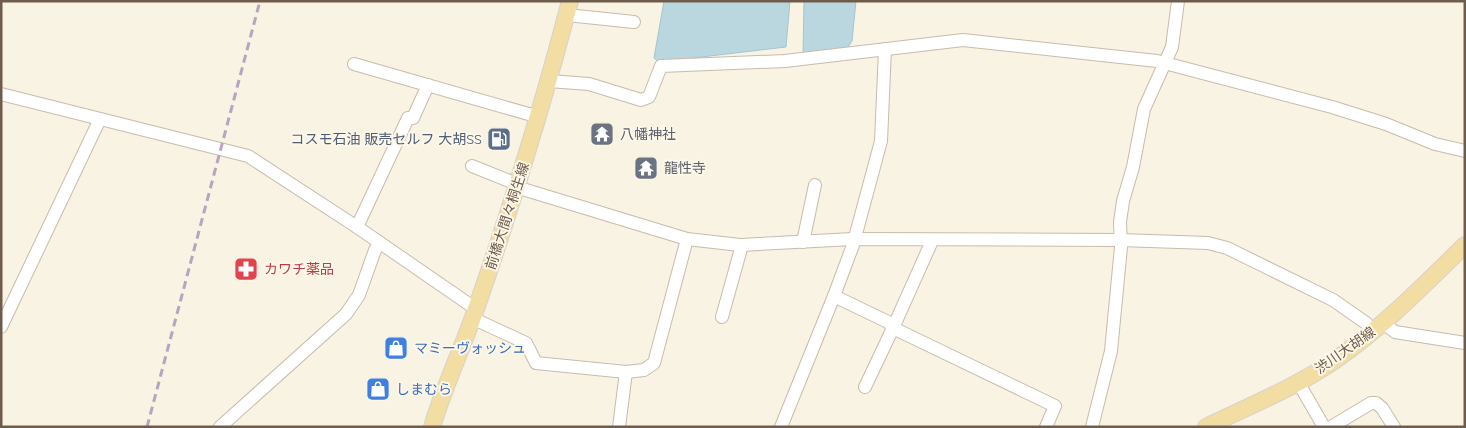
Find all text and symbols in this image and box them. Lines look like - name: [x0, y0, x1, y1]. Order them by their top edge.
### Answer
- temple icon: 八幡神社: [589, 121, 615, 147]
- place label: 八幡神社: [620, 125, 676, 143]
- fuel station icon: コスモ石油 販売セルフ 大胡SS: [486, 126, 512, 152]
- place label: コスモ石油 販売セルフ 大胡SS: [291, 130, 482, 148]
- temple icon: 龍性寺: [633, 155, 659, 181]
- place label: 龍性寺: [664, 159, 706, 177]
- street label: 前橋大間々桐生線: [481, 160, 533, 272]
- pharmacy icon: カワチ薬品: [233, 256, 259, 282]
- place label: カワチ薬品: [264, 260, 334, 278]
- street label: 渋川大胡線: [1311, 323, 1379, 377]
- shop icon: マミーヴォッシュ: [383, 335, 409, 361]
- place label: マミーヴォッシュ: [414, 339, 526, 357]
- shop icon: しまむら: [365, 376, 391, 402]
- place label: しまむら: [396, 380, 452, 398]

